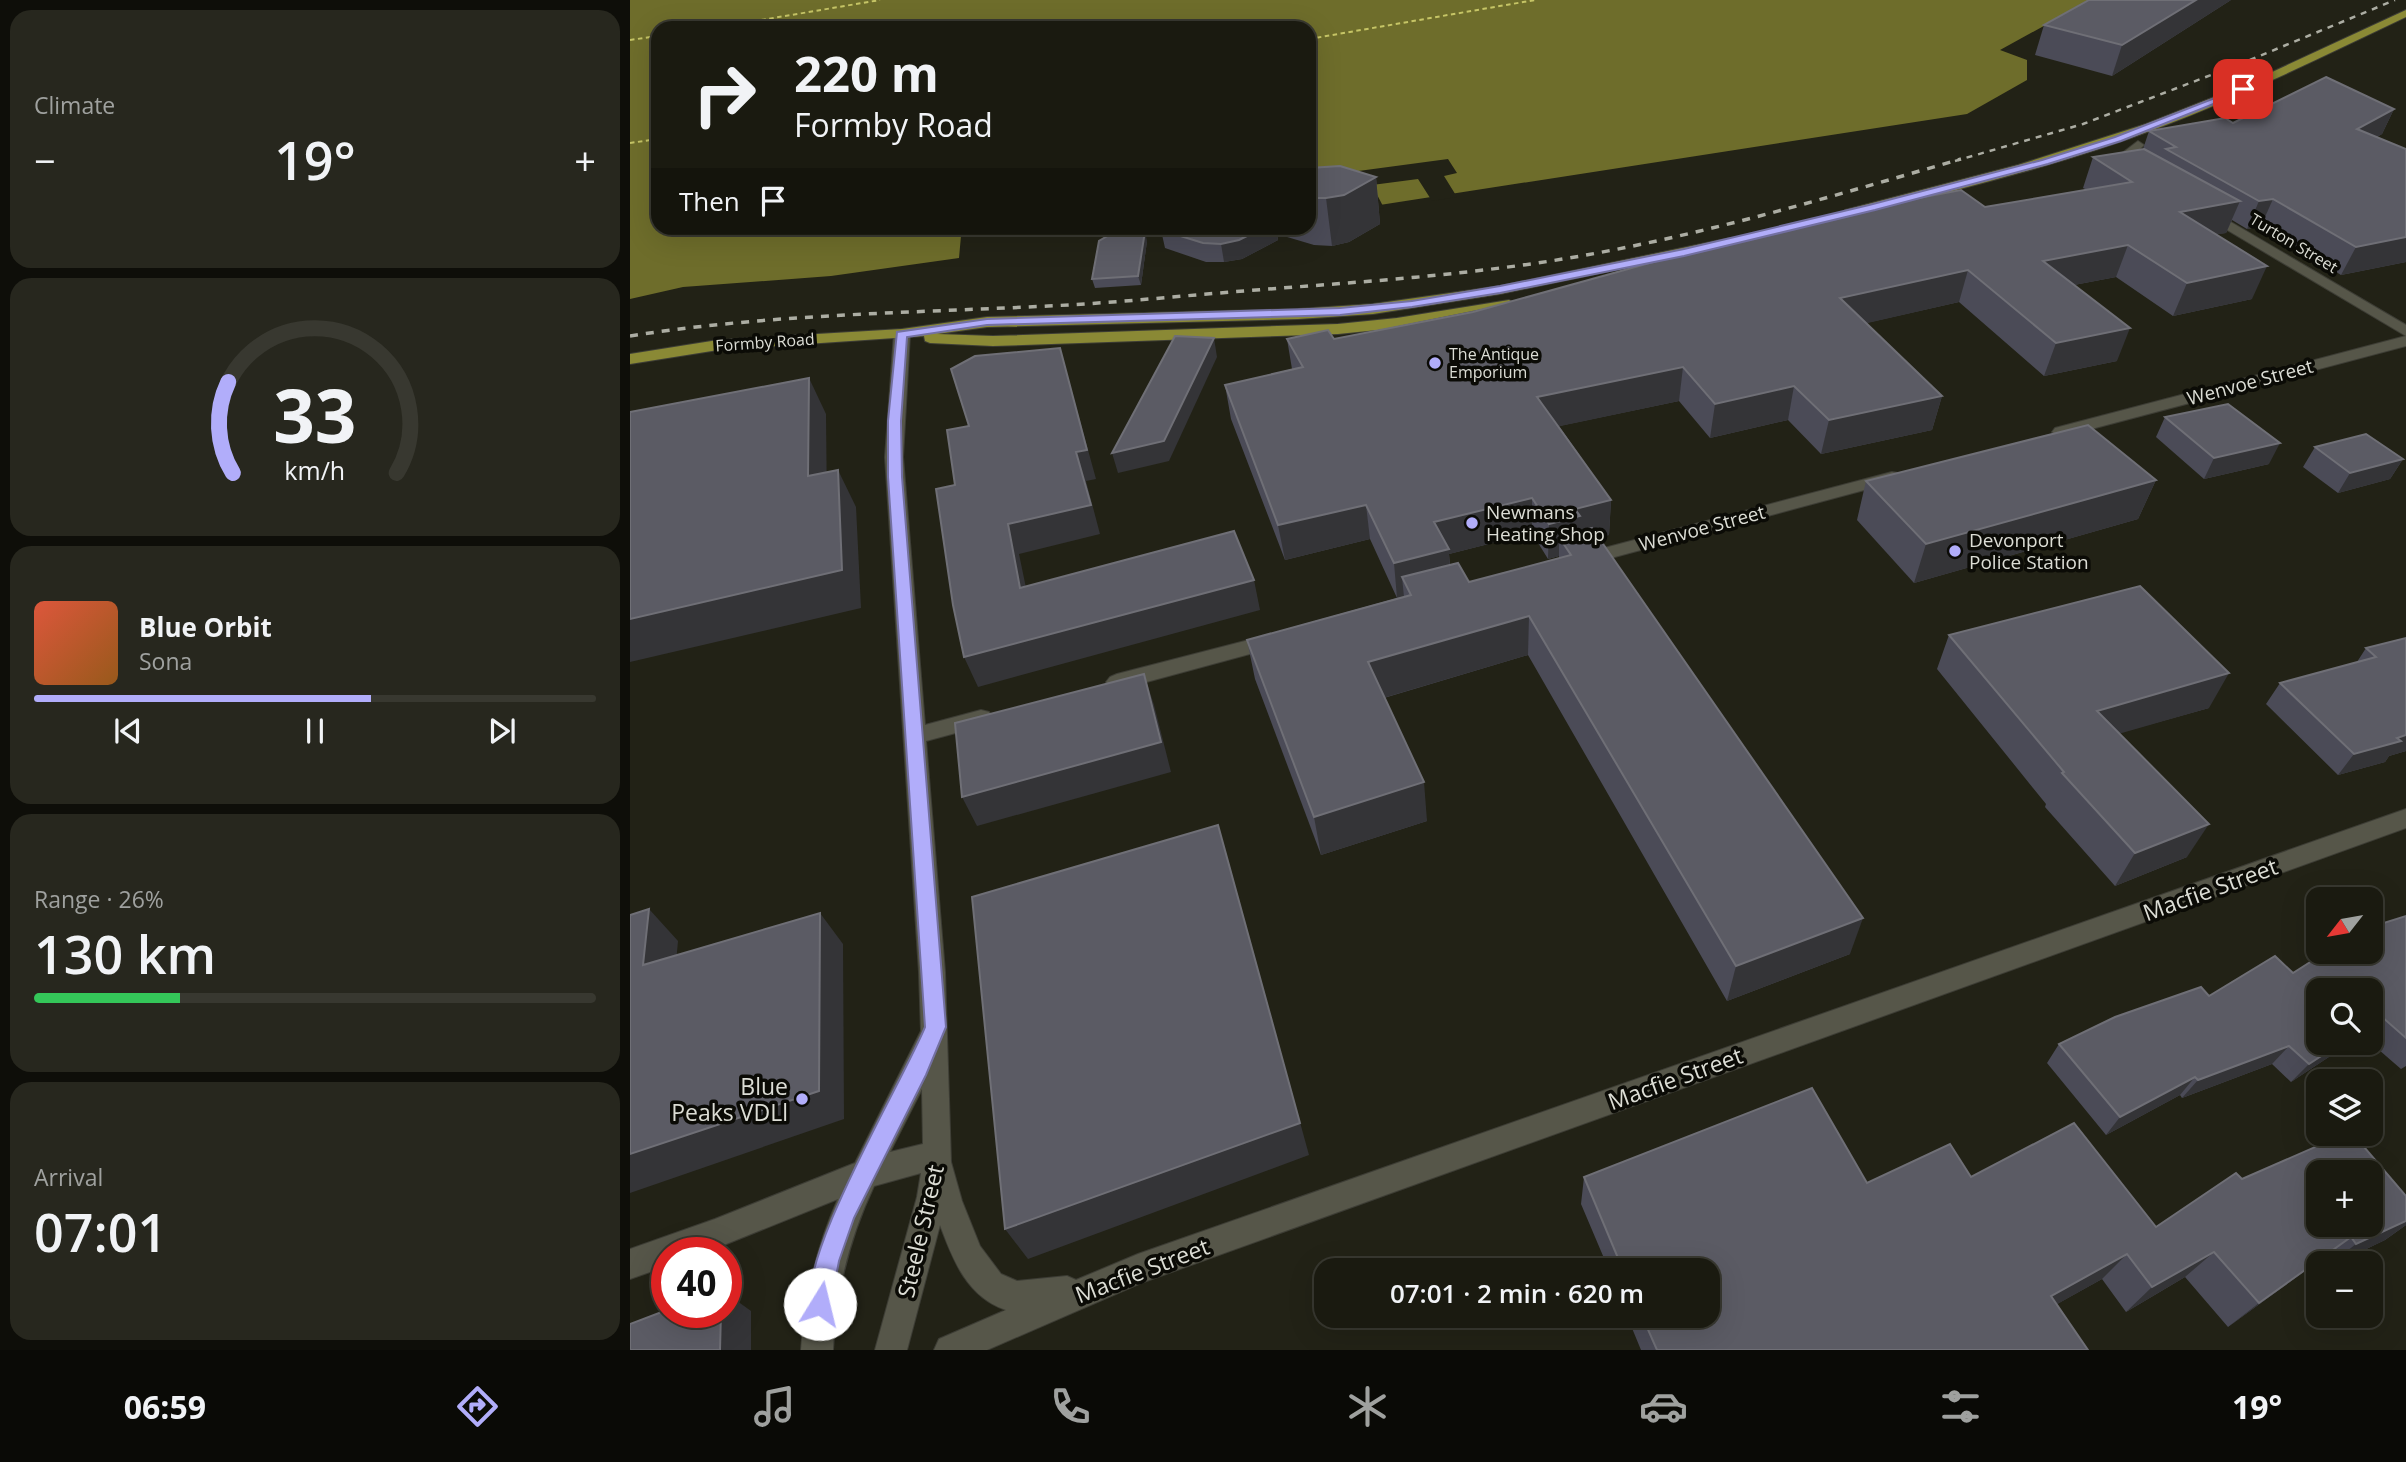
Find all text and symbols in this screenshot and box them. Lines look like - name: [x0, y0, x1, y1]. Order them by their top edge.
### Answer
- text: 220 m: [794, 40, 939, 106]
- icon: right: [679, 49, 770, 140]
- pin: [2213, 59, 2273, 119]
- icon: arrive: [2224, 70, 2262, 108]
- text: Climate: [34, 89, 115, 121]
- text: Formby Road: [794, 103, 993, 146]
- text: 19°: [274, 124, 356, 195]
- text: −: [34, 134, 56, 186]
- text: +: [574, 134, 596, 186]
- icon: arrive: [754, 182, 792, 220]
- text: Then: [679, 183, 740, 219]
- street label: Turton Street: [2246, 208, 2342, 278]
- street label: Formby Road: [715, 328, 815, 356]
- place label: The Antique Emporium: [1449, 343, 1539, 383]
- street label: Wenvoe Street: [2184, 353, 2316, 411]
- marker: The Antique Emporium: [1427, 355, 1443, 371]
- text: 33: [273, 365, 357, 464]
- text: km/h: [285, 453, 345, 487]
- place label: Newmans Heating Shop: [1486, 499, 1605, 547]
- street label: Wenvoe Street: [1636, 499, 1768, 557]
- marker: Newmans Heating Shop: [1464, 515, 1480, 531]
- place label: Devonport Police Station: [1969, 527, 2089, 575]
- marker: Devonport Police Station: [1947, 543, 1963, 559]
- text: Blue Orbit: [139, 609, 272, 645]
- text: Sona: [139, 645, 192, 677]
- icon: previous: [109, 712, 147, 750]
- icon: pause: [296, 712, 334, 750]
- icon: next: [483, 712, 521, 750]
- street label: Macfie Street: [2138, 850, 2282, 928]
- text: Range · 26%: [34, 883, 164, 915]
- north arrow: [2306, 887, 2384, 964]
- map controls: [2306, 887, 2383, 1328]
- text: 130 km: [34, 918, 216, 989]
- button: search: [2306, 978, 2383, 1055]
- street label: Macfie Street: [1603, 1039, 1747, 1117]
- button: layers: [2306, 1069, 2383, 1146]
- place label: Blue Peaks VDLl: [671, 1070, 788, 1128]
- marker: Blue Peaks VDLl: [794, 1091, 810, 1107]
- button: +: [2306, 1160, 2383, 1237]
- text: Arrival: [34, 1161, 103, 1193]
- street label: Steele Street: [889, 1161, 951, 1301]
- text: 07:01: [34, 1196, 167, 1267]
- street label: Macfie Street: [1070, 1230, 1214, 1310]
- speed limit sign: 40: [651, 1237, 742, 1328]
- button: −: [2306, 1251, 2383, 1328]
- position arrow: [783, 1267, 857, 1341]
- text: 07:01 · 2 min · 620 m: [1390, 1275, 1644, 1311]
- icon: directions: [453, 1382, 502, 1431]
- icon: music: [750, 1382, 799, 1431]
- icon: phone: [1046, 1382, 1095, 1431]
- icon: climate: [1343, 1382, 1392, 1431]
- icon: car: [1639, 1382, 1688, 1431]
- icon: filters: [1936, 1382, 1985, 1431]
- text: 06:59: [124, 1385, 206, 1428]
- text: 19°: [2232, 1385, 2282, 1428]

